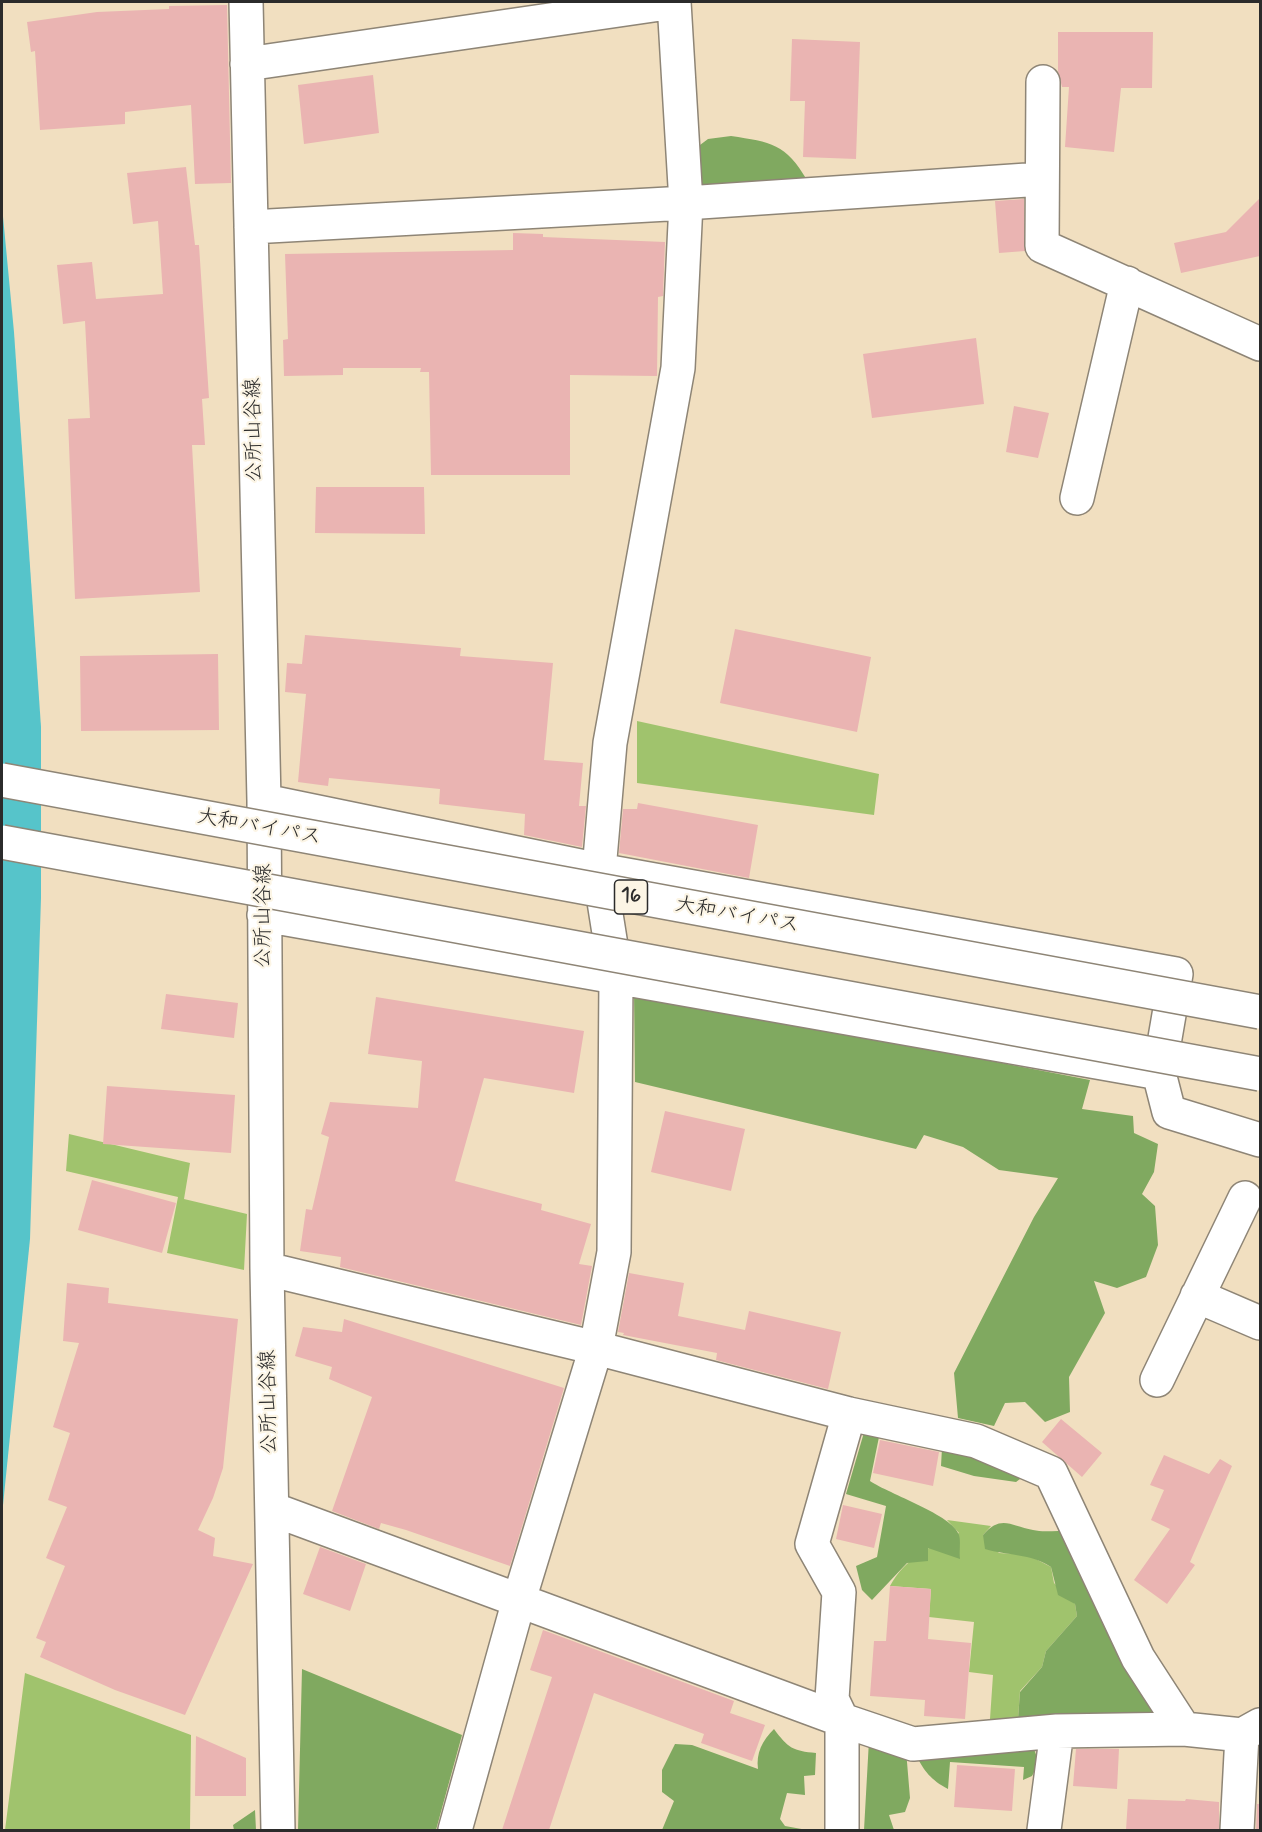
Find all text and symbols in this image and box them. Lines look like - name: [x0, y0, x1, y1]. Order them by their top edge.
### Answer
- street label: 公所山谷線: [241, 377, 269, 483]
- street label: 大和バイパス: [195, 805, 323, 851]
- street label: 公所山谷線: [252, 864, 278, 968]
- road number: 16: [614, 880, 648, 914]
- street label: 大和バイパス: [673, 893, 801, 939]
- street label: 公所山谷線: [256, 1349, 284, 1455]

